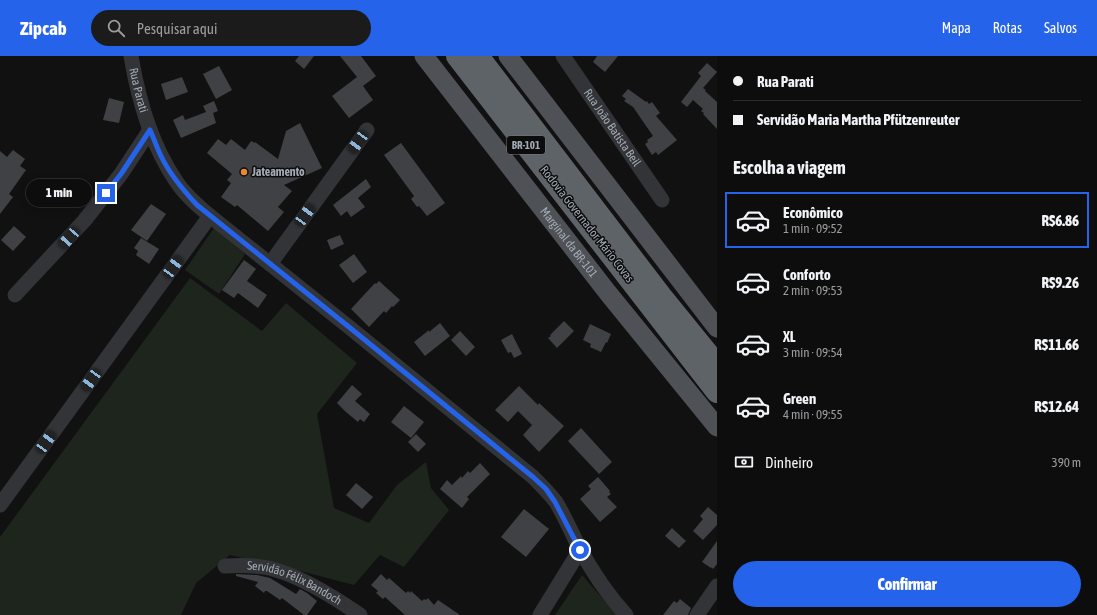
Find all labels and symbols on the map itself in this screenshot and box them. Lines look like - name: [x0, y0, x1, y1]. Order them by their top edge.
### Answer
- street label: Rua Parati: [126, 66, 151, 114]
- street label: Rua João Batista Beil: [581, 86, 644, 170]
- car: [346, 129, 370, 155]
- road number: BR-101: [507, 136, 545, 154]
- street label: Rodovia Governador Mário Covas: [537, 163, 637, 285]
- place label: Jateamento: [251, 165, 305, 179]
- marker: Jateamento: [239, 167, 249, 177]
- callout: 1 min: [26, 179, 92, 207]
- route end: [97, 184, 115, 202]
- car: [293, 202, 317, 228]
- street label: Marginal da BR-101: [537, 205, 601, 281]
- car: [57, 225, 81, 251]
- car: [161, 254, 185, 280]
- car: [79, 367, 103, 393]
- car: [34, 429, 58, 455]
- route start: [571, 541, 589, 559]
- street label: Servidão Félix Bandoch: [247, 558, 344, 608]

